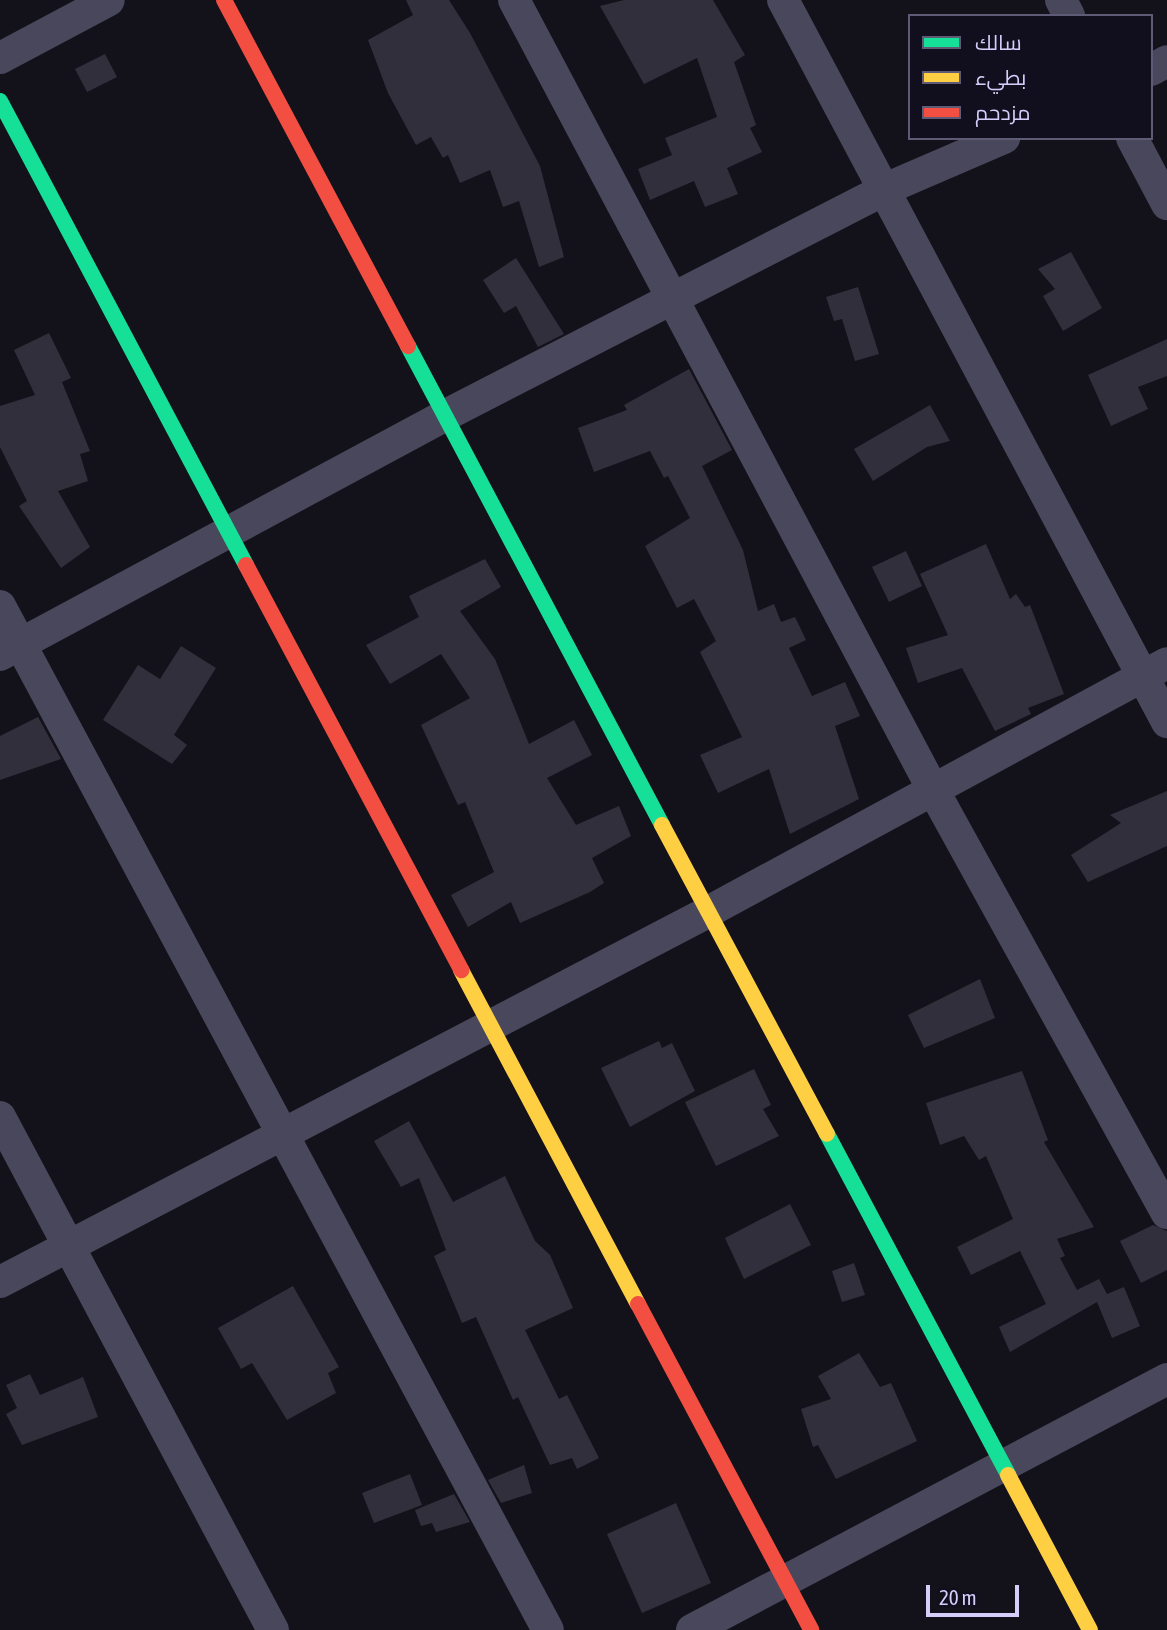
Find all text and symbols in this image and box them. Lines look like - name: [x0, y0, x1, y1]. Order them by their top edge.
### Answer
- legend: [908, 14, 1153, 140]
- text: سالك: [975, 30, 1022, 54]
- text: بطيء: [975, 65, 1026, 89]
- text: مزدحم: [975, 100, 1030, 124]
- scale bar: [929, 1570, 1022, 1614]
- text: 20 m: [939, 1585, 977, 1609]

